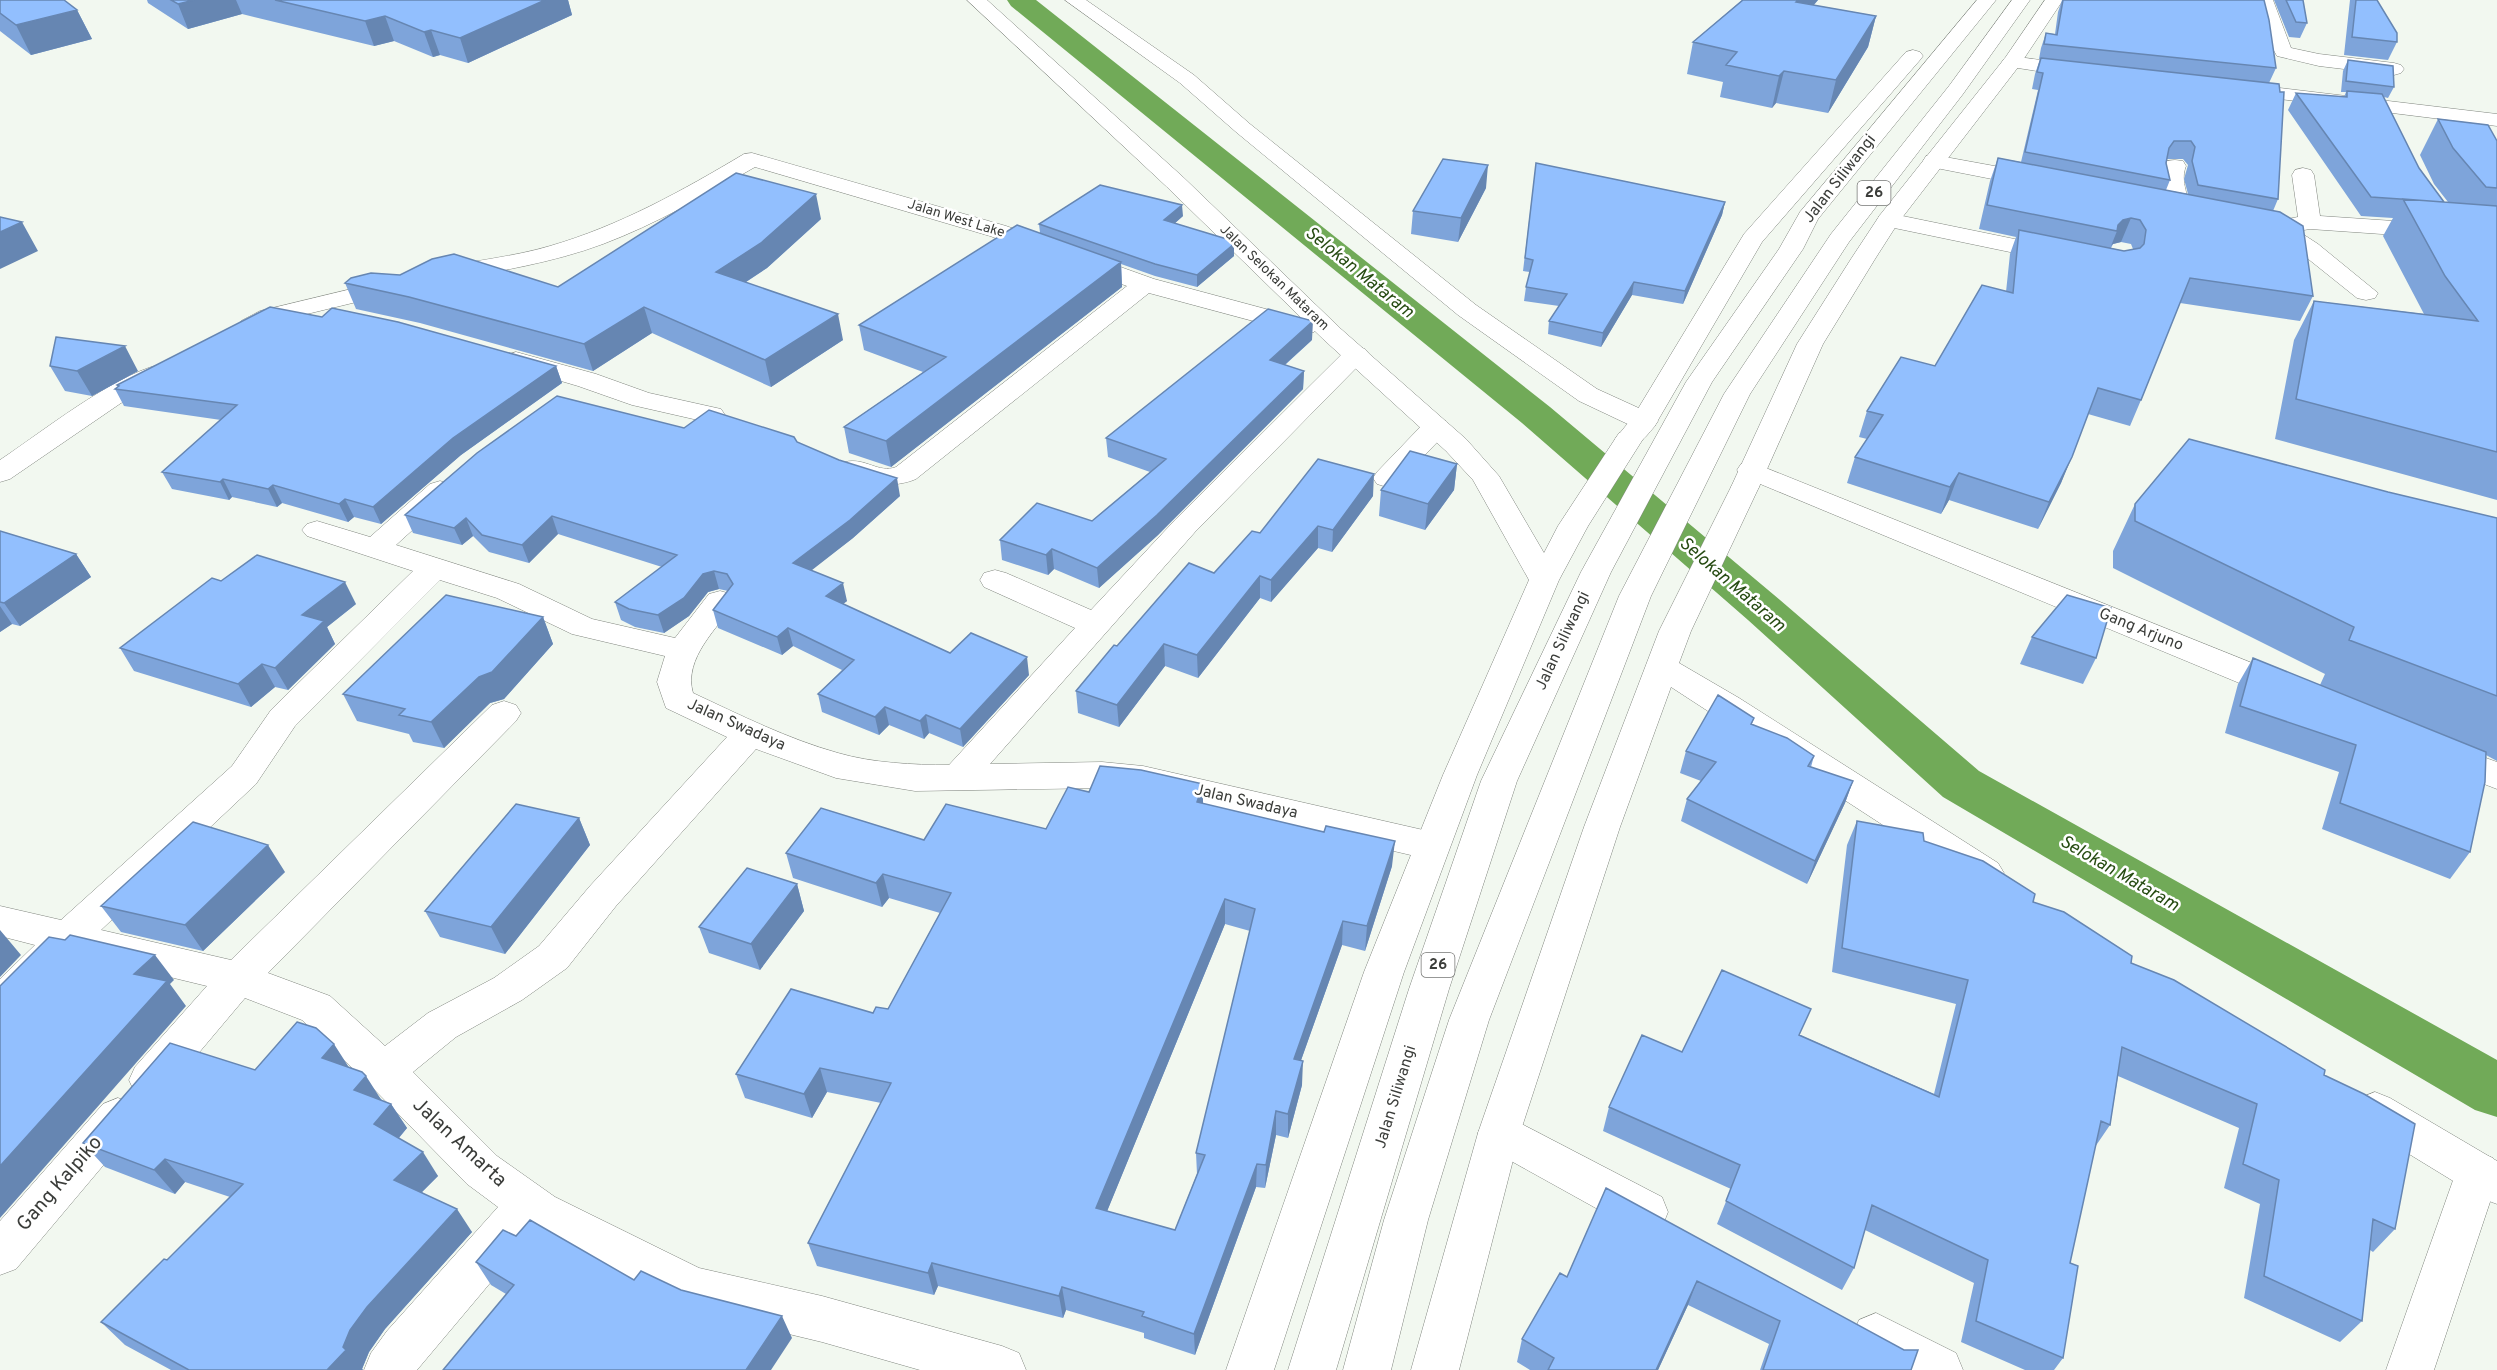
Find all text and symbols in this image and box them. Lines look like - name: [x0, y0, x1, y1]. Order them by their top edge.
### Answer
- street label: Jalan Siliwangi: [1799, 131, 1881, 227]
- road number: 26: [1858, 181, 1890, 205]
- street label: Jalan West Lake: [905, 196, 1007, 242]
- street label: Jalan Selokan Mataram: [1216, 221, 1332, 335]
- water label: Selokan Mataram: [1300, 222, 1418, 324]
- water label: Selokan Mataram: [1674, 532, 1790, 638]
- street label: Jalan Siliwangi: [1531, 588, 1595, 694]
- street label: Gang Arjuno: [2096, 604, 2186, 656]
- street label: Jalan Swadaya: [684, 694, 788, 756]
- street label: Jalan Swadaya: [1192, 780, 1300, 824]
- water label: Selokan Mataram: [2055, 831, 2183, 918]
- road number: 26: [1422, 953, 1454, 977]
- street label: Jalan Siliwangi: [1371, 1043, 1421, 1151]
- street label: Jalan Amarta: [406, 1093, 512, 1193]
- street label: Gang Kalpiko: [11, 1131, 109, 1237]

